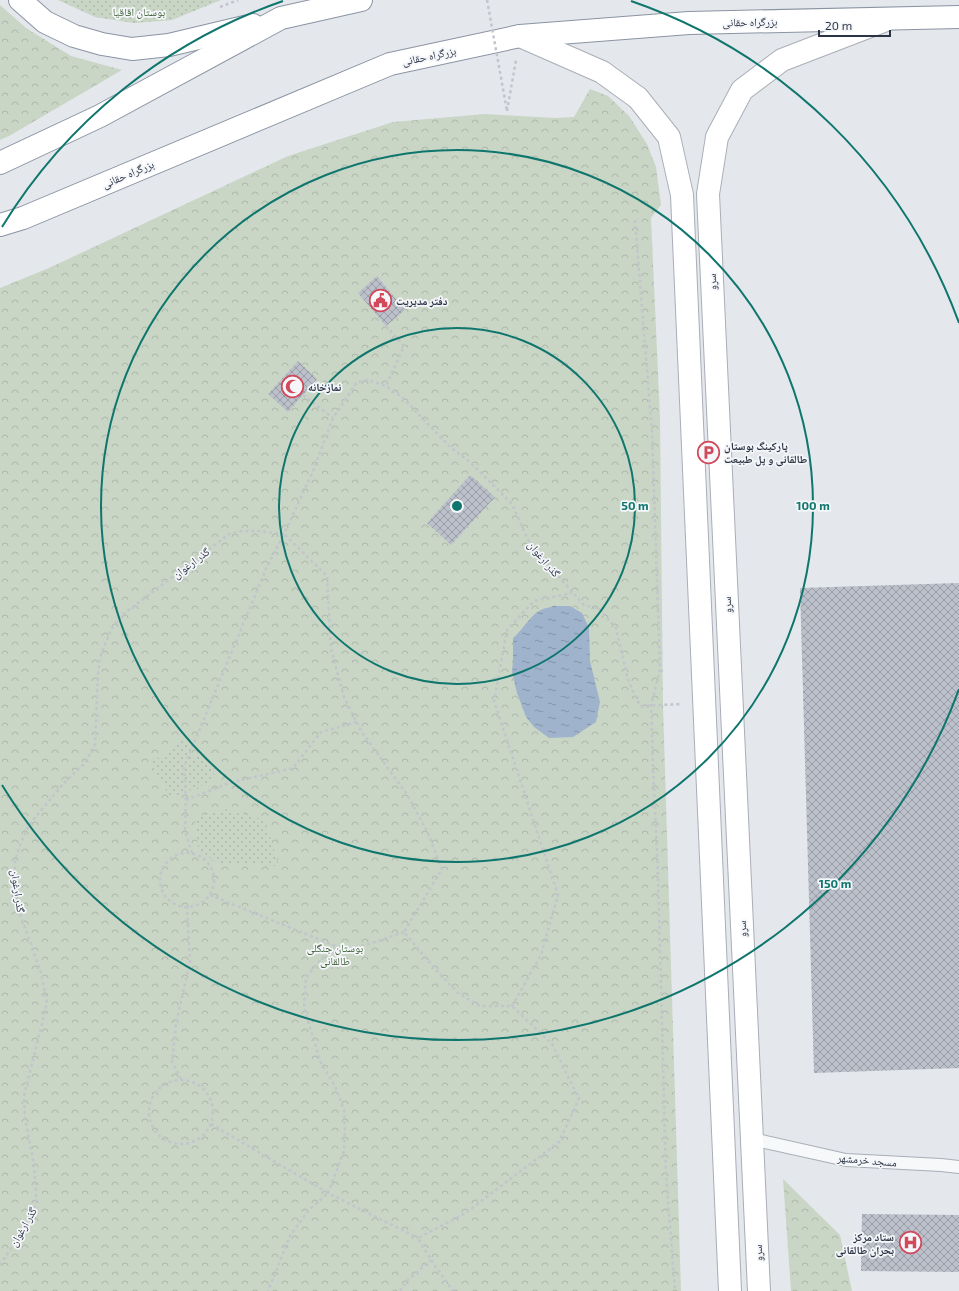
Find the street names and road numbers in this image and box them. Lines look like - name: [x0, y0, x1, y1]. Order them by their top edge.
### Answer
- street label: بزرگراه حقانی: [722, 15, 778, 29]
- street label: بزرگراه حقانی: [401, 43, 457, 69]
- street label: بزرگراه حقانی: [100, 157, 156, 191]
- street label: سرو: [705, 273, 718, 291]
- street label: گذر ارغوان: [525, 538, 563, 580]
- street label: گذر ارغوان: [170, 544, 213, 582]
- street label: سرو: [720, 596, 733, 614]
- street label: گذر ارغوان: [8, 869, 28, 914]
- street label: سرو: [735, 920, 748, 938]
- street label: مسجد خرمشهر: [836, 1150, 897, 1169]
- street label: گذر ارغوان: [6, 1204, 40, 1249]
- street label: سرو: [751, 1244, 764, 1262]

